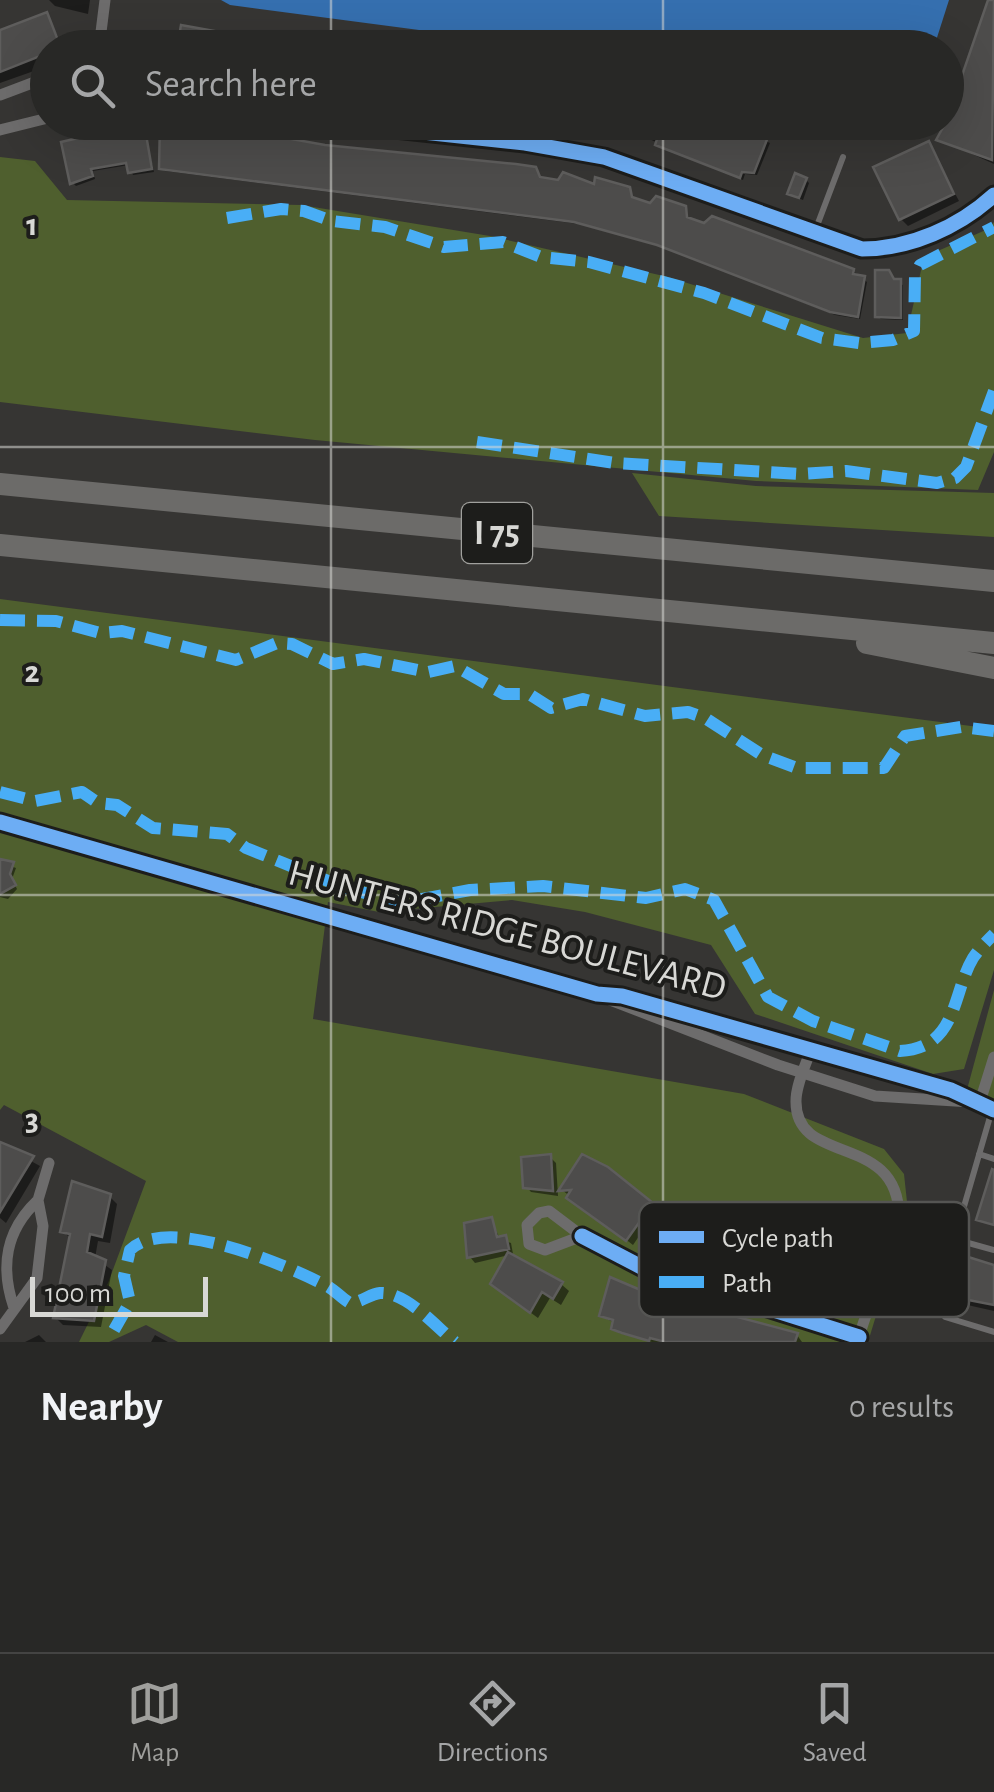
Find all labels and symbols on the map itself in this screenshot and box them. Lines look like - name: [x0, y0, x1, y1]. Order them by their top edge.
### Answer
- text: 1: [26, 209, 38, 241]
- road number: I 75: [462, 503, 532, 563]
- text: 2: [24, 656, 40, 688]
- street label: HUNTERS RIDGE BOULEVARD: [284, 854, 730, 1008]
- text: 3: [25, 1104, 39, 1136]
- legend: [639, 1202, 969, 1317]
- text: Cycle path: [722, 1225, 834, 1253]
- text: Path: [722, 1270, 772, 1298]
- scale bar: [30, 1272, 208, 1316]

